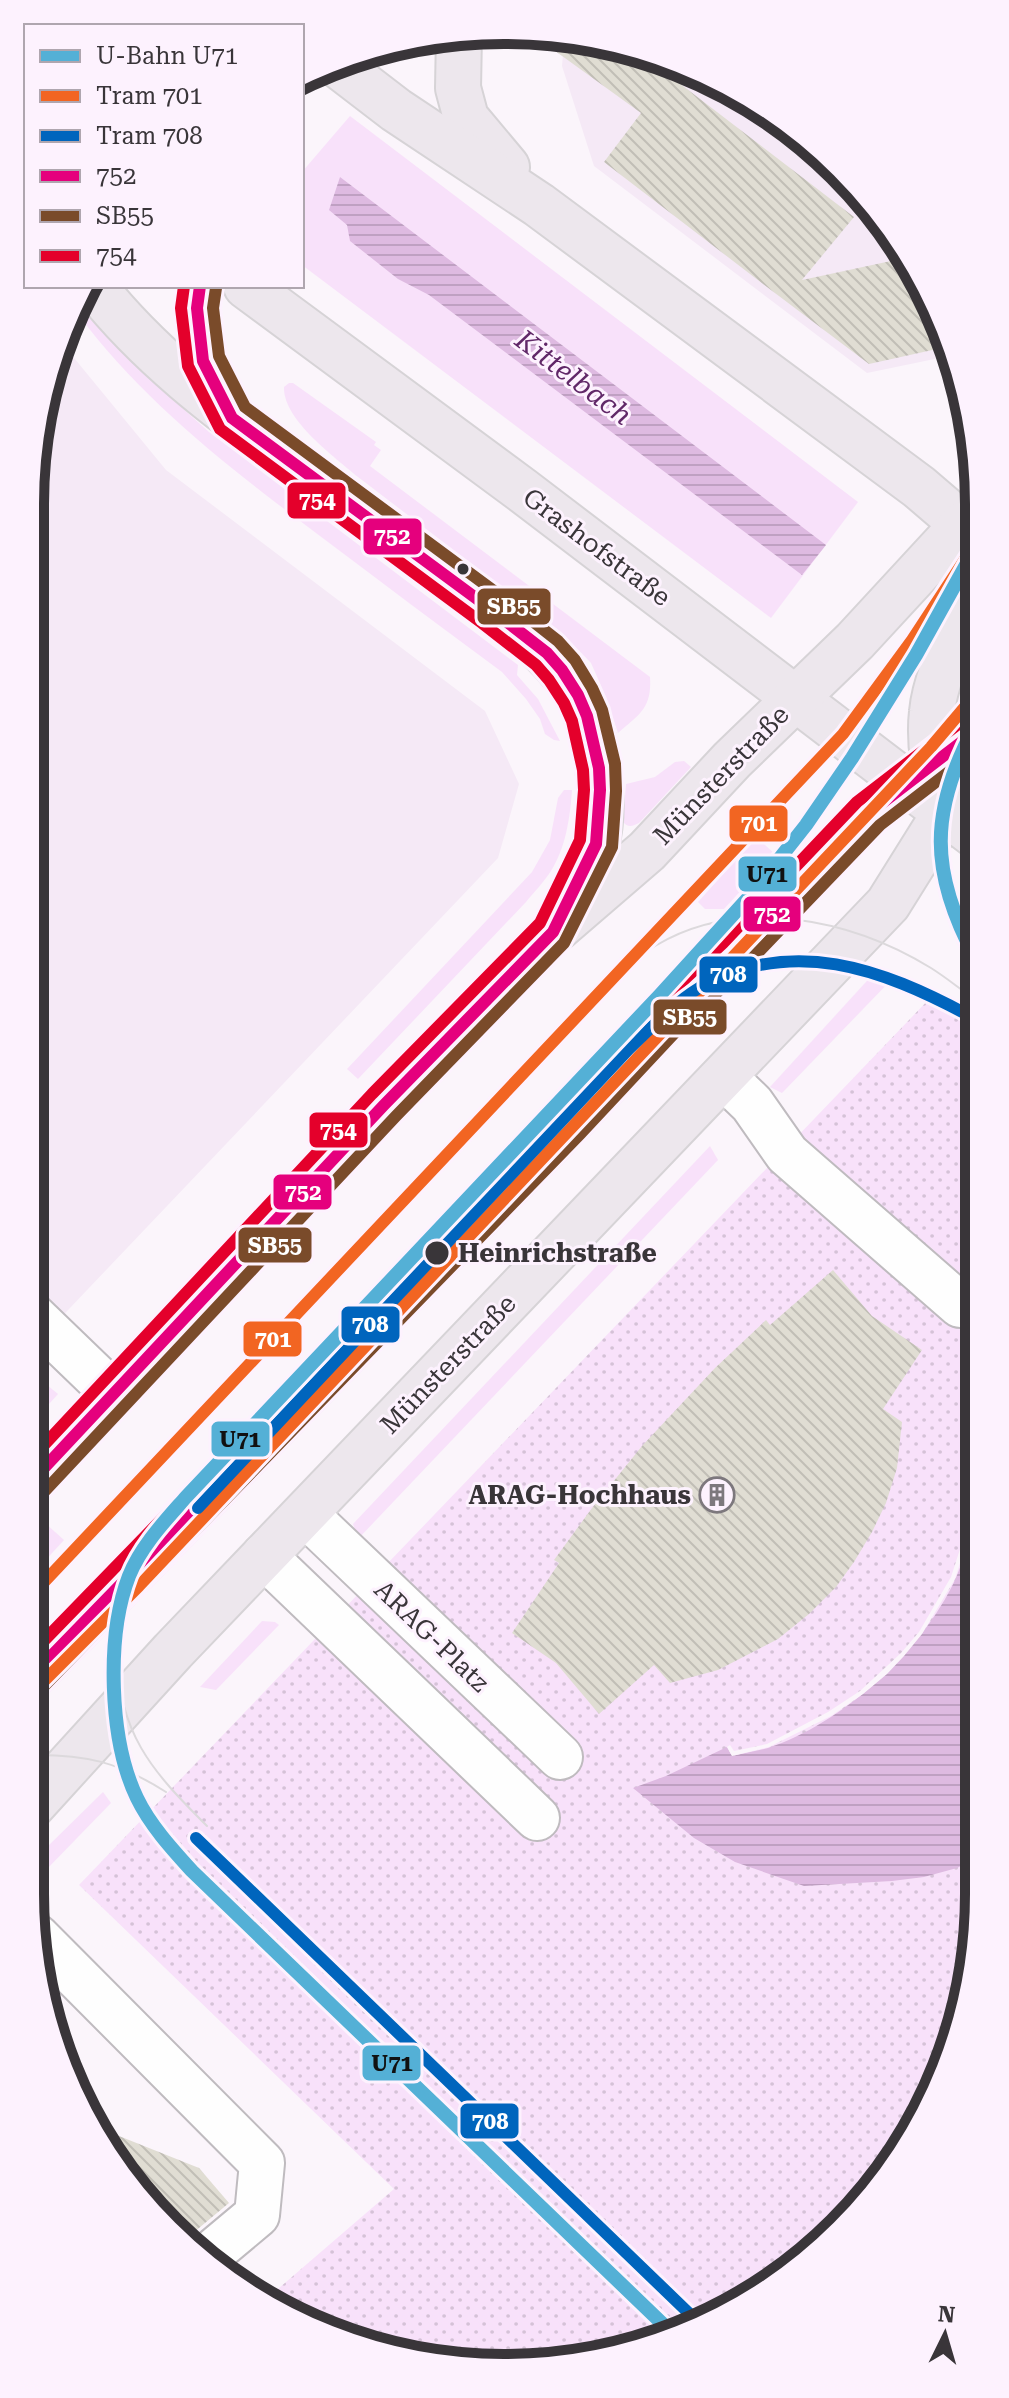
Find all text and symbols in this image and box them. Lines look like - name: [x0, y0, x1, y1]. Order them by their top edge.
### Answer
- legend: [24, 24, 304, 288]
- text: U-Bahn U71: [96, 42, 238, 70]
- text: Tram 701: [96, 82, 203, 110]
- text: Tram 708: [96, 122, 203, 150]
- text: 752: [96, 162, 136, 190]
- text: SB55: [96, 202, 154, 230]
- text: 754: [96, 242, 137, 270]
- water label: Kittelbach: [508, 322, 638, 432]
- line badge: 754: [286, 481, 347, 520]
- street label: Grashofstraße: [517, 482, 677, 612]
- text: 754: [299, 488, 336, 513]
- line badge: 752: [362, 517, 423, 556]
- text: 752: [374, 524, 410, 549]
- unlabelled marker: [455, 561, 471, 577]
- line badge: SB55: [476, 587, 552, 626]
- text: SB55: [487, 594, 541, 619]
- street label: Münsterstraße: [647, 699, 795, 851]
- line badge: 701: [728, 804, 789, 843]
- text: 701: [741, 811, 777, 836]
- line badge: U71: [737, 855, 798, 893]
- text: U71: [746, 862, 788, 887]
- line badge: 752: [742, 895, 802, 933]
- text: 752: [754, 902, 790, 927]
- line badge: 708: [698, 955, 759, 994]
- text: 708: [710, 962, 746, 987]
- line badge: SB55: [652, 998, 728, 1036]
- text: SB55: [663, 1005, 717, 1030]
- line badge: 754: [308, 1111, 369, 1149]
- text: 754: [320, 1118, 357, 1143]
- line badge: 752: [272, 1173, 333, 1211]
- text: 752: [285, 1180, 321, 1205]
- line badge: SB55: [237, 1226, 313, 1264]
- text: SB55: [248, 1233, 302, 1258]
- place label: Heinrichstraße: [458, 1238, 657, 1268]
- marker: Heinrichstraße: [423, 1239, 451, 1267]
- street label: Münsterstraße: [374, 1288, 522, 1440]
- line badge: 708: [340, 1305, 401, 1344]
- text: 708: [352, 1312, 388, 1337]
- line badge: 701: [242, 1320, 303, 1358]
- text: 701: [255, 1327, 291, 1352]
- line badge: U71: [210, 1420, 271, 1458]
- text: U71: [219, 1427, 261, 1452]
- building icon: ARAG-Hochhaus: [698, 1476, 736, 1514]
- place label: ARAG-Hochhaus: [468, 1480, 691, 1510]
- street label: ARAG-Platz: [369, 1574, 495, 1698]
- line badge: U71: [361, 2044, 422, 2082]
- text: U71: [371, 2051, 413, 2076]
- line badge: 708: [459, 2102, 520, 2140]
- text: 708: [472, 2109, 508, 2134]
- north arrow: [905, 2294, 985, 2374]
- text: N: [937, 2301, 956, 2328]

